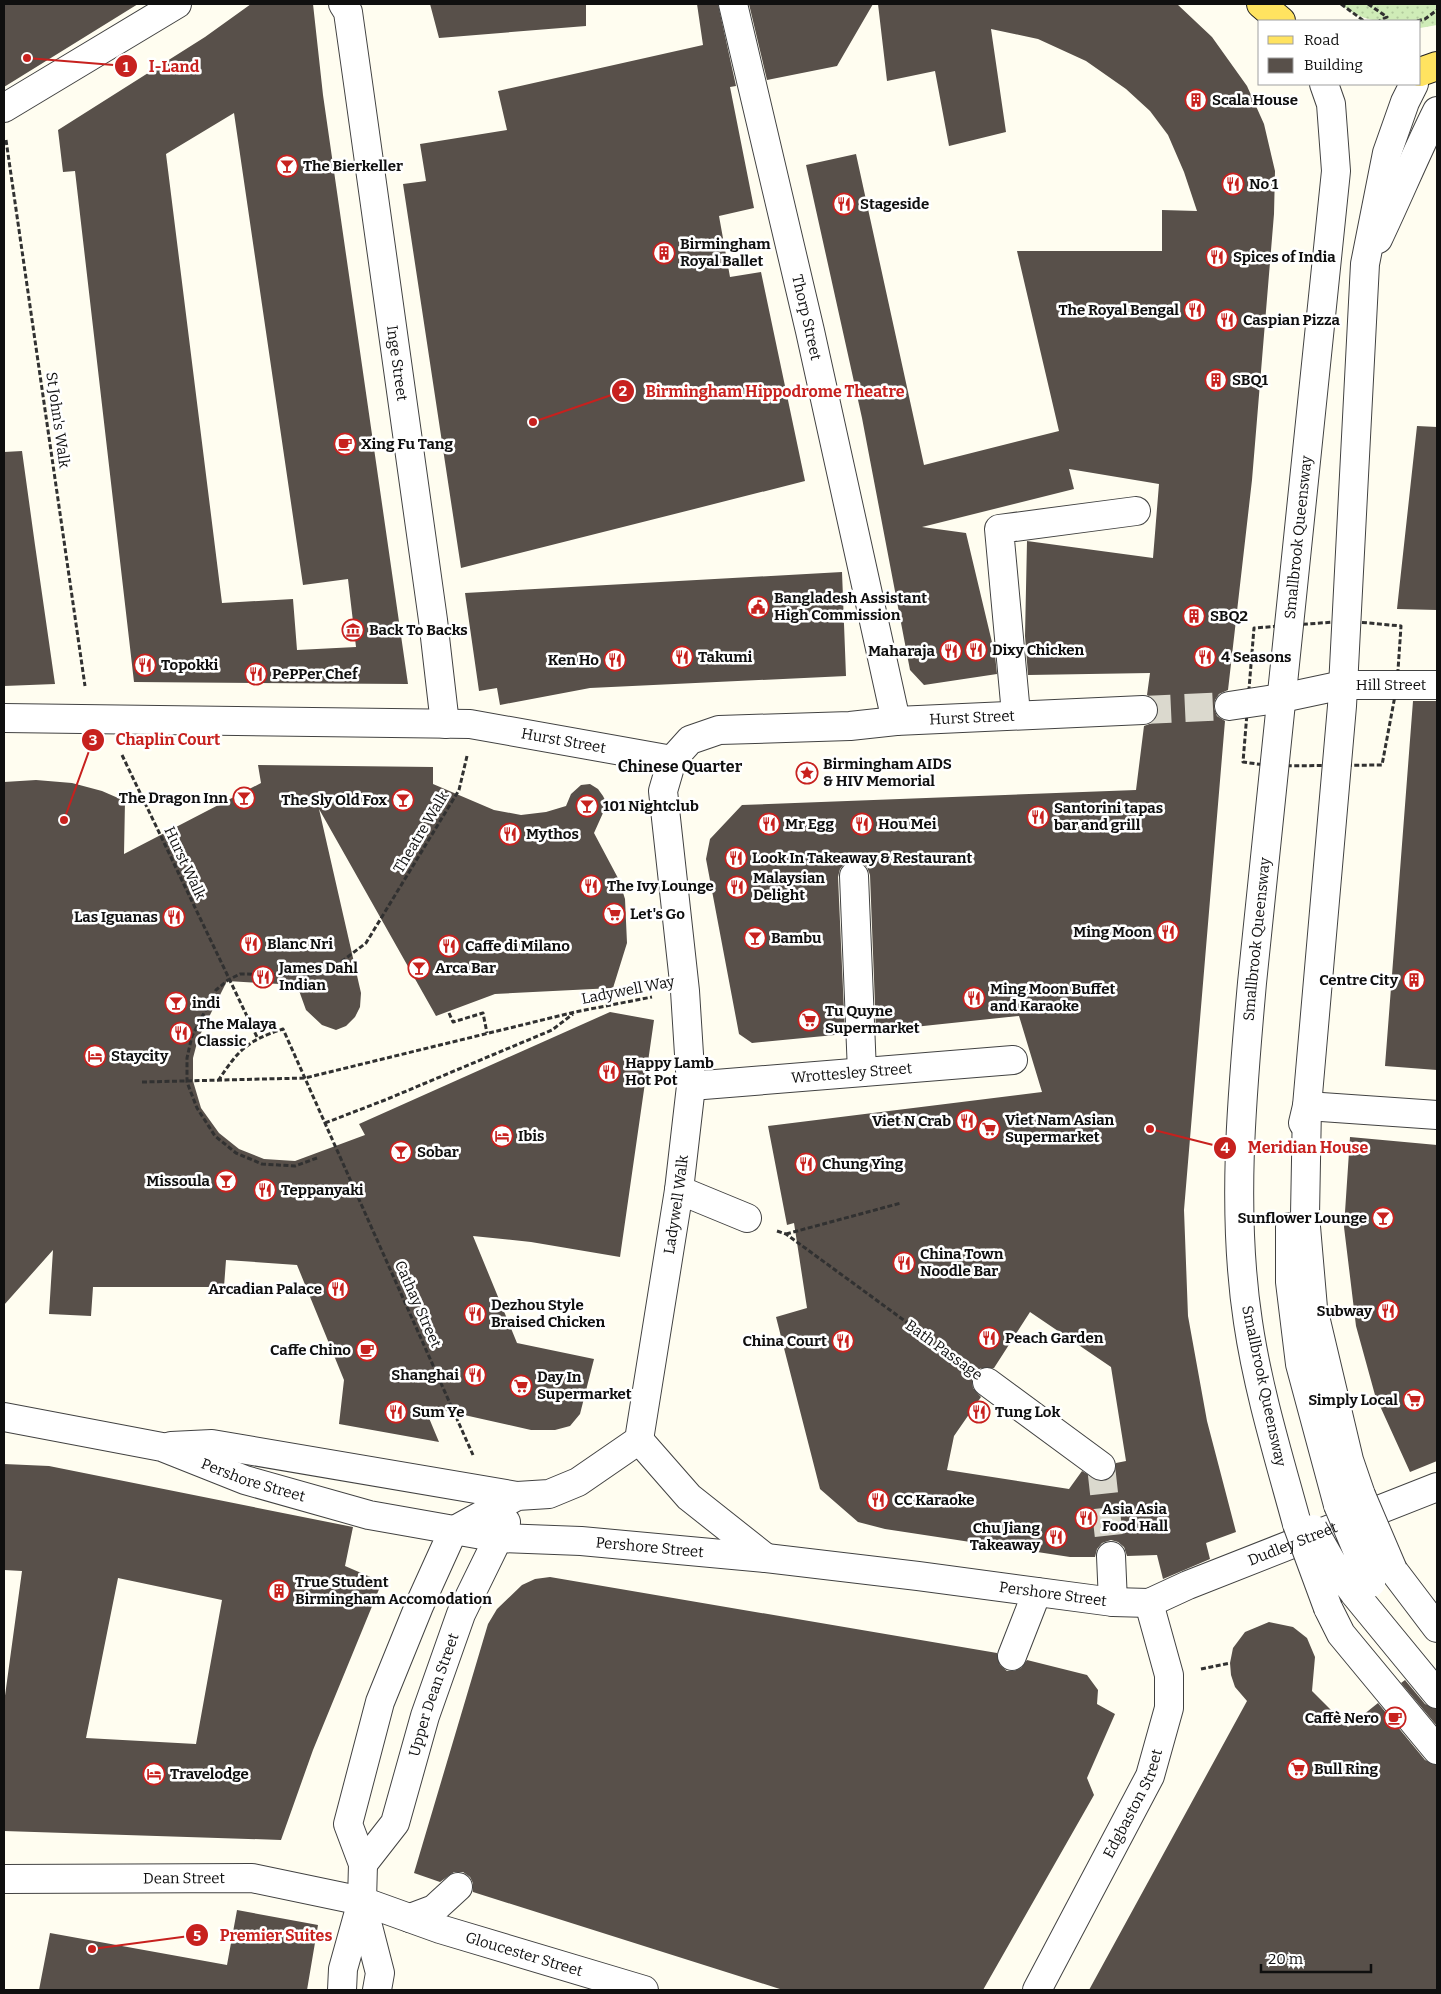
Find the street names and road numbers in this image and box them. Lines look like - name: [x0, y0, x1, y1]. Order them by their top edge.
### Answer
- street label: Thorp Street: [788, 273, 825, 363]
- street label: Inge Street: [383, 324, 411, 403]
- street label: St John's Walk: [42, 371, 74, 470]
- street label: Smallbrook Queensway: [1281, 455, 1316, 620]
- street label: Hill Street: [1356, 676, 1427, 694]
- street label: Hurst Street: [929, 707, 1016, 729]
- street label: Hurst Street: [520, 724, 608, 757]
- street label: Theatre Walk: [389, 787, 453, 876]
- street label: Hurst Walk: [160, 824, 210, 903]
- street label: Smallbrook Queensway: [1240, 856, 1274, 1022]
- street label: Ladywell Way: [580, 972, 676, 1008]
- street label: Wrottesley Street: [790, 1059, 913, 1087]
- street label: Ladywell Walk: [660, 1153, 692, 1255]
- street label: Cathay Street: [391, 1258, 445, 1351]
- street label: Smallbrook Queensway: [1238, 1304, 1290, 1468]
- street label: Bath Passage: [902, 1316, 986, 1384]
- street label: Pershore Street: [199, 1455, 308, 1506]
- street label: Dudley Street: [1245, 1518, 1340, 1569]
- street label: Pershore Street: [595, 1533, 705, 1561]
- street label: Pershore Street: [998, 1578, 1108, 1610]
- street label: Upper Dean Street: [405, 1630, 463, 1759]
- street label: Edgbaston Street: [1099, 1747, 1166, 1861]
- street label: Dean Street: [143, 1869, 226, 1887]
- street label: Gloucester Street: [463, 1928, 585, 1980]

